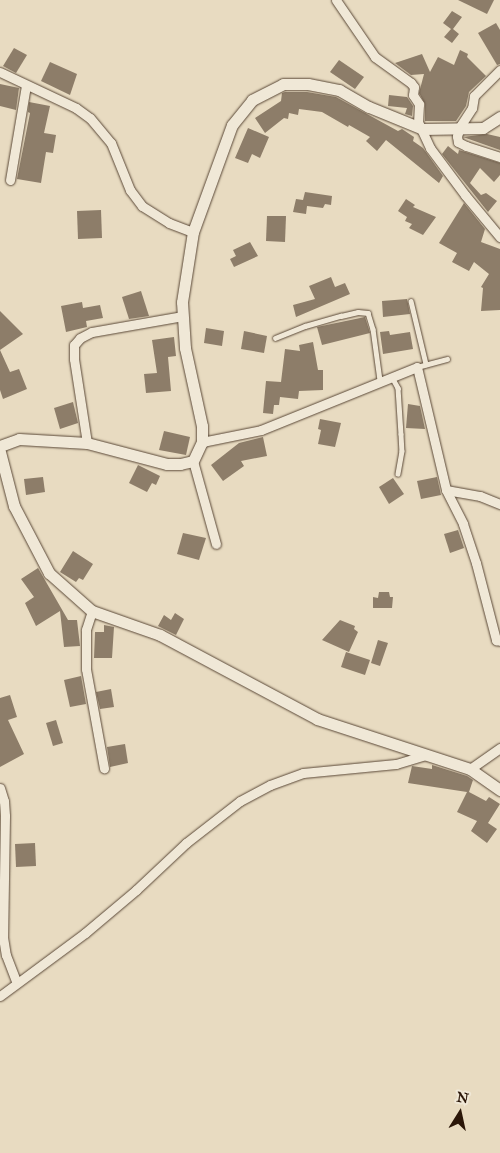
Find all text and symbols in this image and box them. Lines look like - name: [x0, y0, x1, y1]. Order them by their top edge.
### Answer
- north arrow: [435, 1088, 485, 1138]
- text: N: [455, 1088, 470, 1107]

